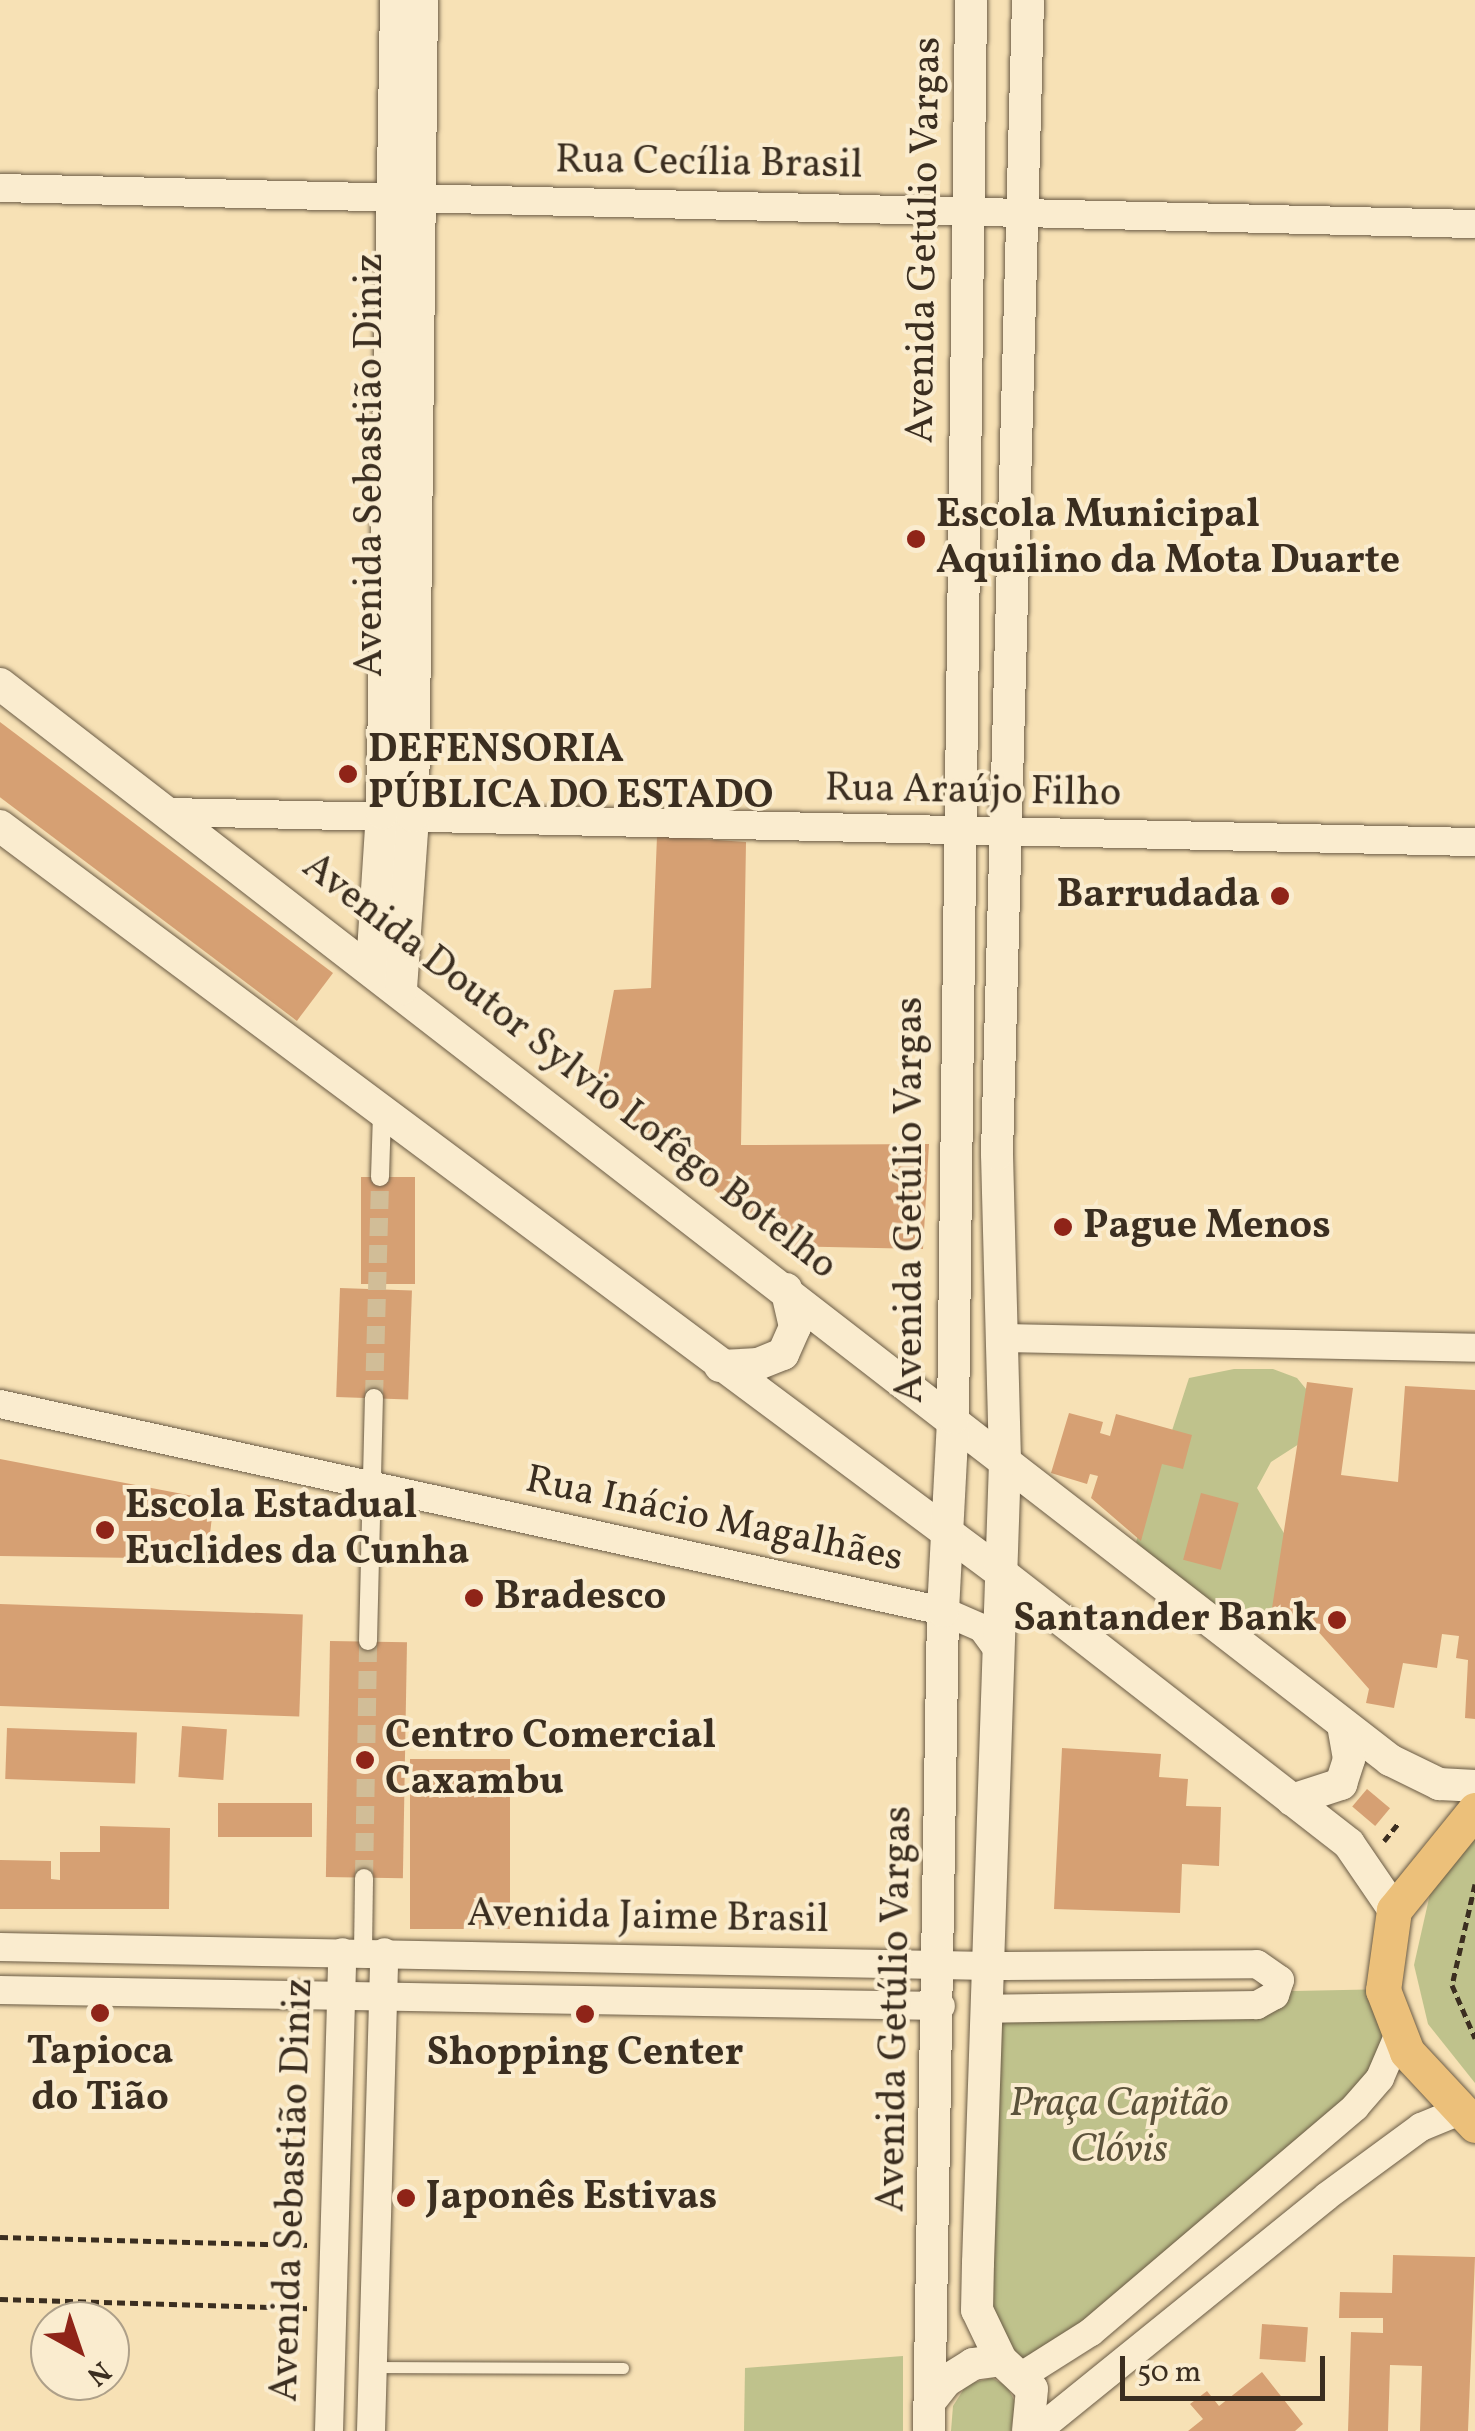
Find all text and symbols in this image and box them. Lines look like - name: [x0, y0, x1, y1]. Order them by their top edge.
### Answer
- street label: Avenida Getúlio Vargas: [897, 36, 953, 444]
- street label: Rua Cecília Brasil: [555, 137, 863, 191]
- street label: Avenida Sebastião Diniz: [347, 253, 395, 677]
- place label: Escola Municipal Aquilino da Mota Duarte: [936, 492, 1400, 586]
- marker: Escola Municipal Aquilino da Mota Duarte: [905, 528, 927, 550]
- place label: DEFENSORIA PÚBLICA DO ESTADO: [368, 727, 773, 821]
- marker: DEFENSORIA PÚBLICA DO ESTADO: [337, 763, 359, 785]
- street label: Rua Araújo Filho: [825, 765, 1121, 819]
- street label: Avenida Doutor Sylvio Lofêgo Botelho: [292, 843, 846, 1291]
- place label: Barrudada: [1057, 872, 1260, 920]
- marker: Barrudada: [1269, 885, 1291, 907]
- street label: Avenida Getúlio Vargas: [887, 996, 935, 1404]
- place label: Pague Menos: [1083, 1203, 1331, 1251]
- marker: Pague Menos: [1052, 1216, 1074, 1238]
- street label: Rua Inácio Magalhães: [521, 1457, 907, 1583]
- place label: Escola Estadual Euclides da Cunha: [125, 1483, 470, 1577]
- marker: Escola Estadual Euclides da Cunha: [94, 1519, 116, 1541]
- place label: Bradesco: [494, 1574, 666, 1622]
- marker: Bradesco: [463, 1587, 485, 1609]
- place label: Santander Bank: [1013, 1596, 1317, 1644]
- marker: Santander Bank: [1326, 1609, 1348, 1631]
- place label: Centro Comercial Caxambu: [385, 1713, 716, 1807]
- marker: Centro Comercial Caxambu: [354, 1749, 376, 1771]
- street label: Avenida Getúlio Vargas: [868, 1805, 924, 2213]
- street label: Avenida Jaime Brasil: [467, 1891, 829, 1945]
- street label: Avenida Sebastião Diniz: [262, 1977, 324, 2403]
- marker: Tapioca do Tião: [89, 2002, 111, 2024]
- marker: Shopping Center: [574, 2003, 596, 2025]
- place label: Tapioca do Tião: [26, 2029, 174, 2123]
- place label: Shopping Center: [426, 2030, 744, 2078]
- park label: Praça Capitão Clóvis: [1010, 2081, 1228, 2175]
- place label: Japonês Estivas: [426, 2174, 717, 2222]
- marker: Japonês Estivas: [395, 2187, 417, 2209]
- north arrow: [30, 2301, 130, 2401]
- scale bar: [1125, 2336, 1330, 2398]
- text: N: [78, 2351, 119, 2394]
- text: 50 m: [1137, 2352, 1201, 2394]

